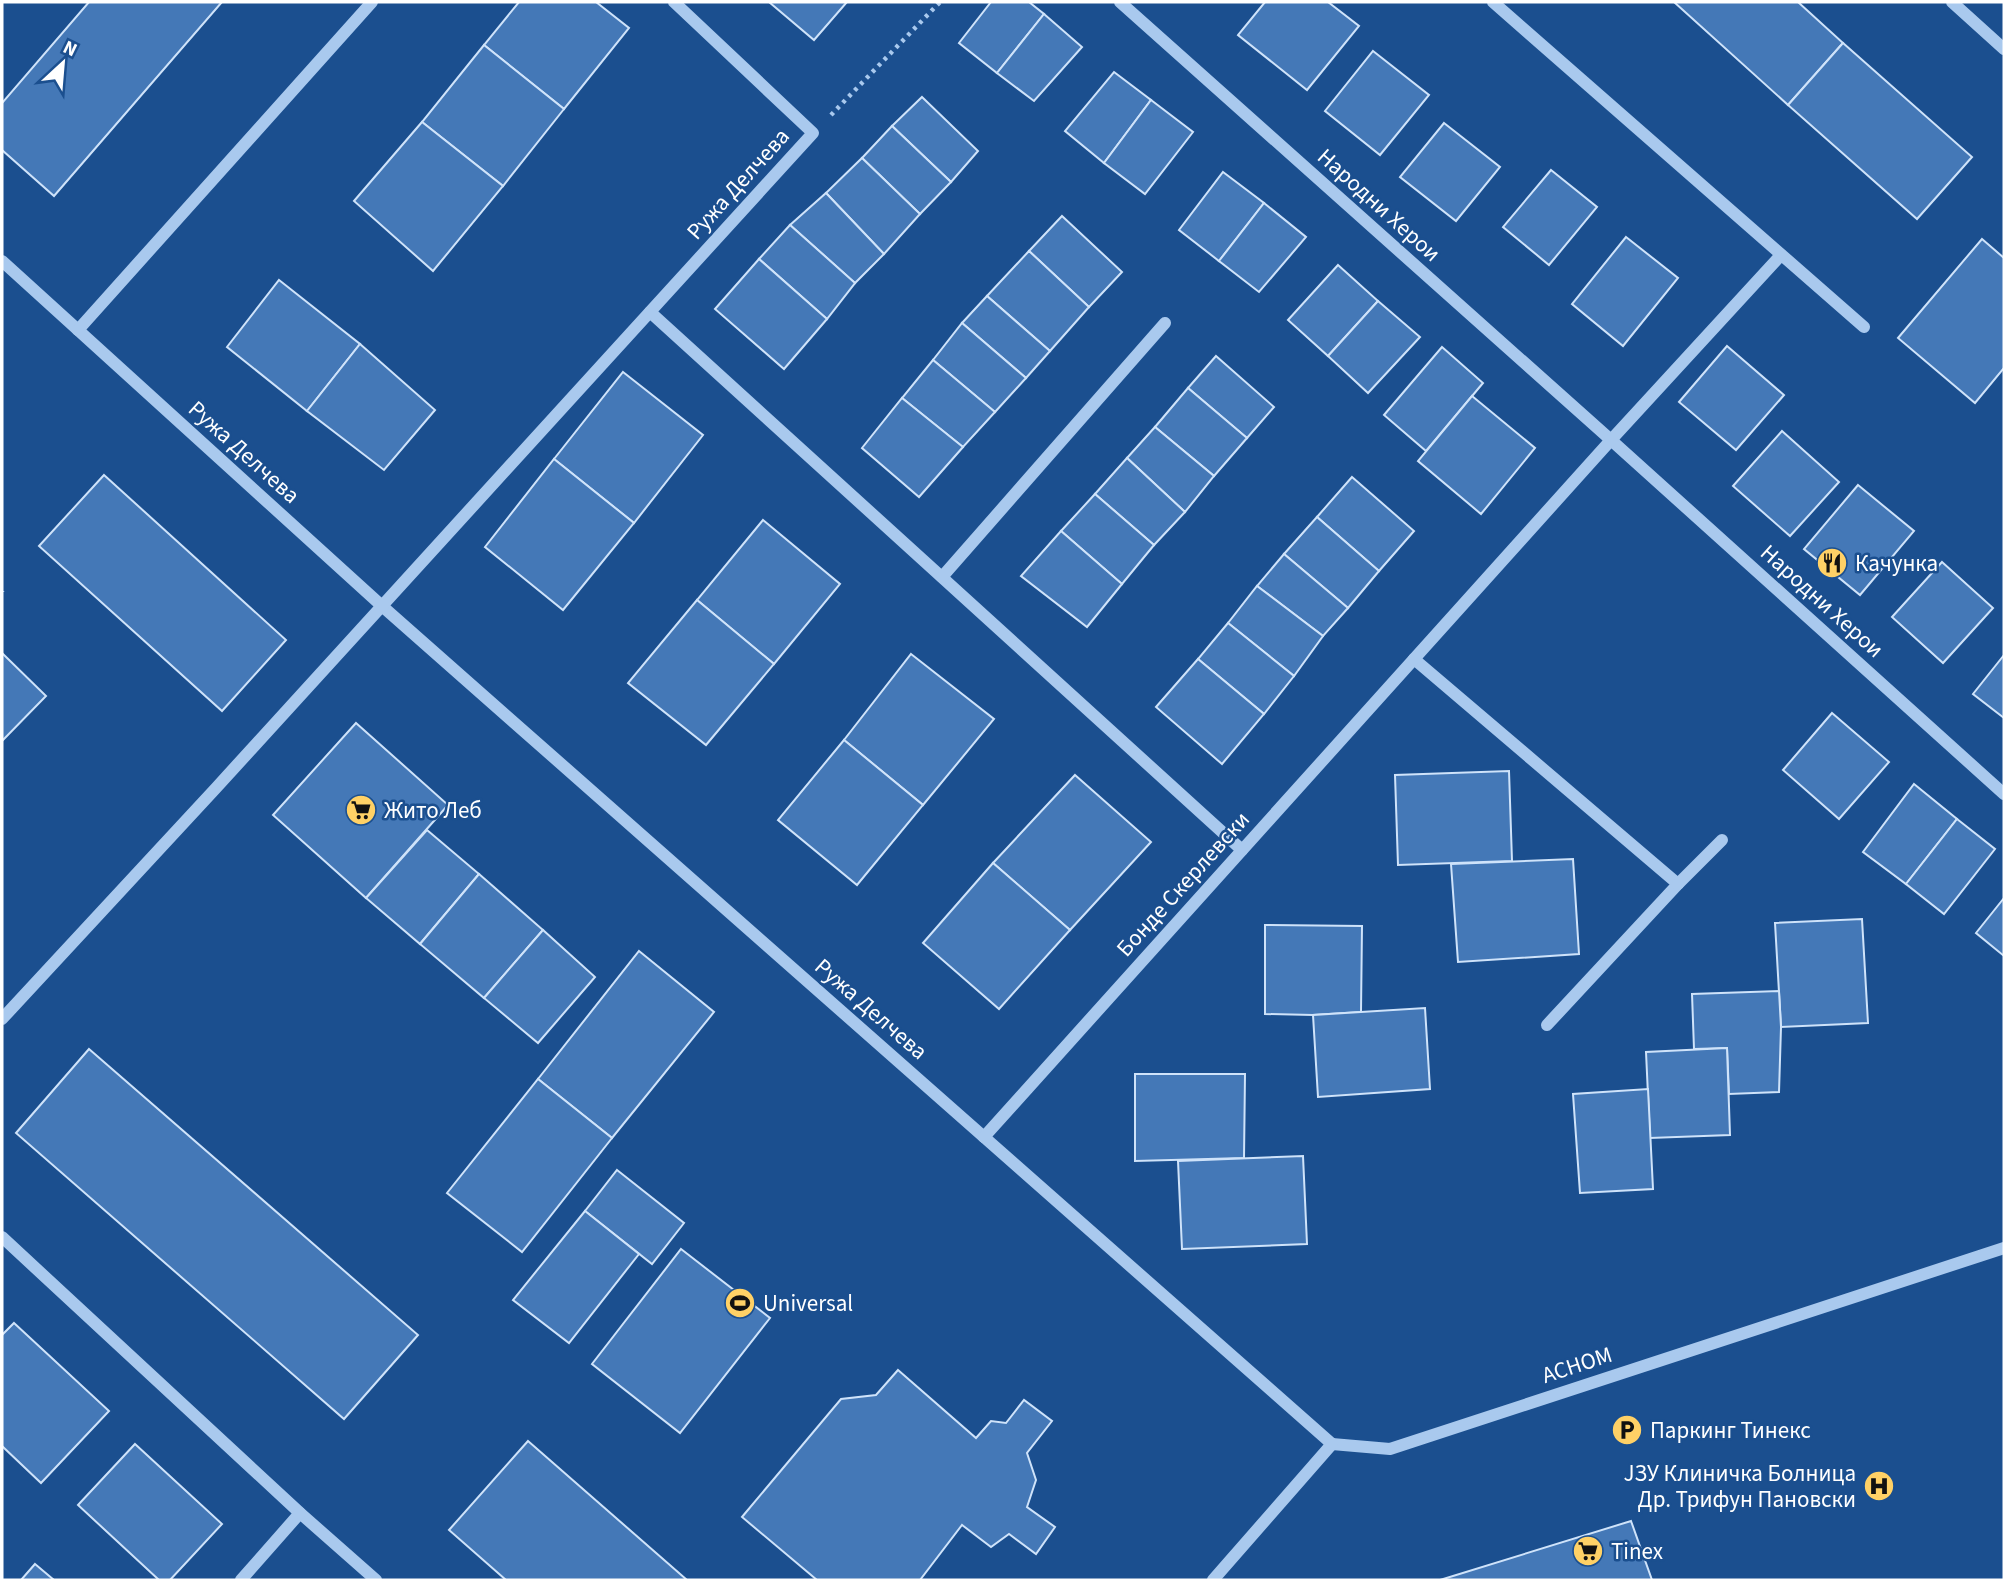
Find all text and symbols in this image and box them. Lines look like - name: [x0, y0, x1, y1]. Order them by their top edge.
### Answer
- north arrow: [28, 28, 98, 98]
- text: N: [58, 34, 81, 64]
- street label: Ружа Делчева: [679, 121, 797, 247]
- street label: Народни Херои: [1310, 141, 1448, 269]
- street label: Ружа Делчева: [181, 393, 307, 511]
- street label: Народни Херои: [1753, 537, 1891, 665]
- restaurant icon: Качунка: [1815, 546, 1849, 580]
- place label: Качунка: [1855, 547, 1938, 580]
- supermarket icon: Жито Леб: [344, 793, 378, 827]
- place label: Жито Леб: [384, 794, 482, 827]
- street label: Бонде Скерлевски: [1109, 804, 1257, 964]
- street label: Ружа Делчева: [807, 951, 935, 1067]
- sports icon: Universal: [723, 1286, 757, 1320]
- place label: Universal: [763, 1287, 853, 1320]
- street label: АСНОМ: [1537, 1338, 1617, 1392]
- parking icon: Паркинг Тинекс: [1610, 1413, 1644, 1447]
- place label: Паркинг Тинекс: [1650, 1414, 1811, 1447]
- place label: ЈЗУ Клиничка Болница Др. Трифун Пановски: [1623, 1457, 1856, 1516]
- hospital icon: ЈЗУ Клиничка Болница Др. Трифун Пановски: [1862, 1469, 1896, 1503]
- supermarket icon: Tinex: [1571, 1534, 1605, 1568]
- place label: Tinex: [1611, 1535, 1663, 1568]

